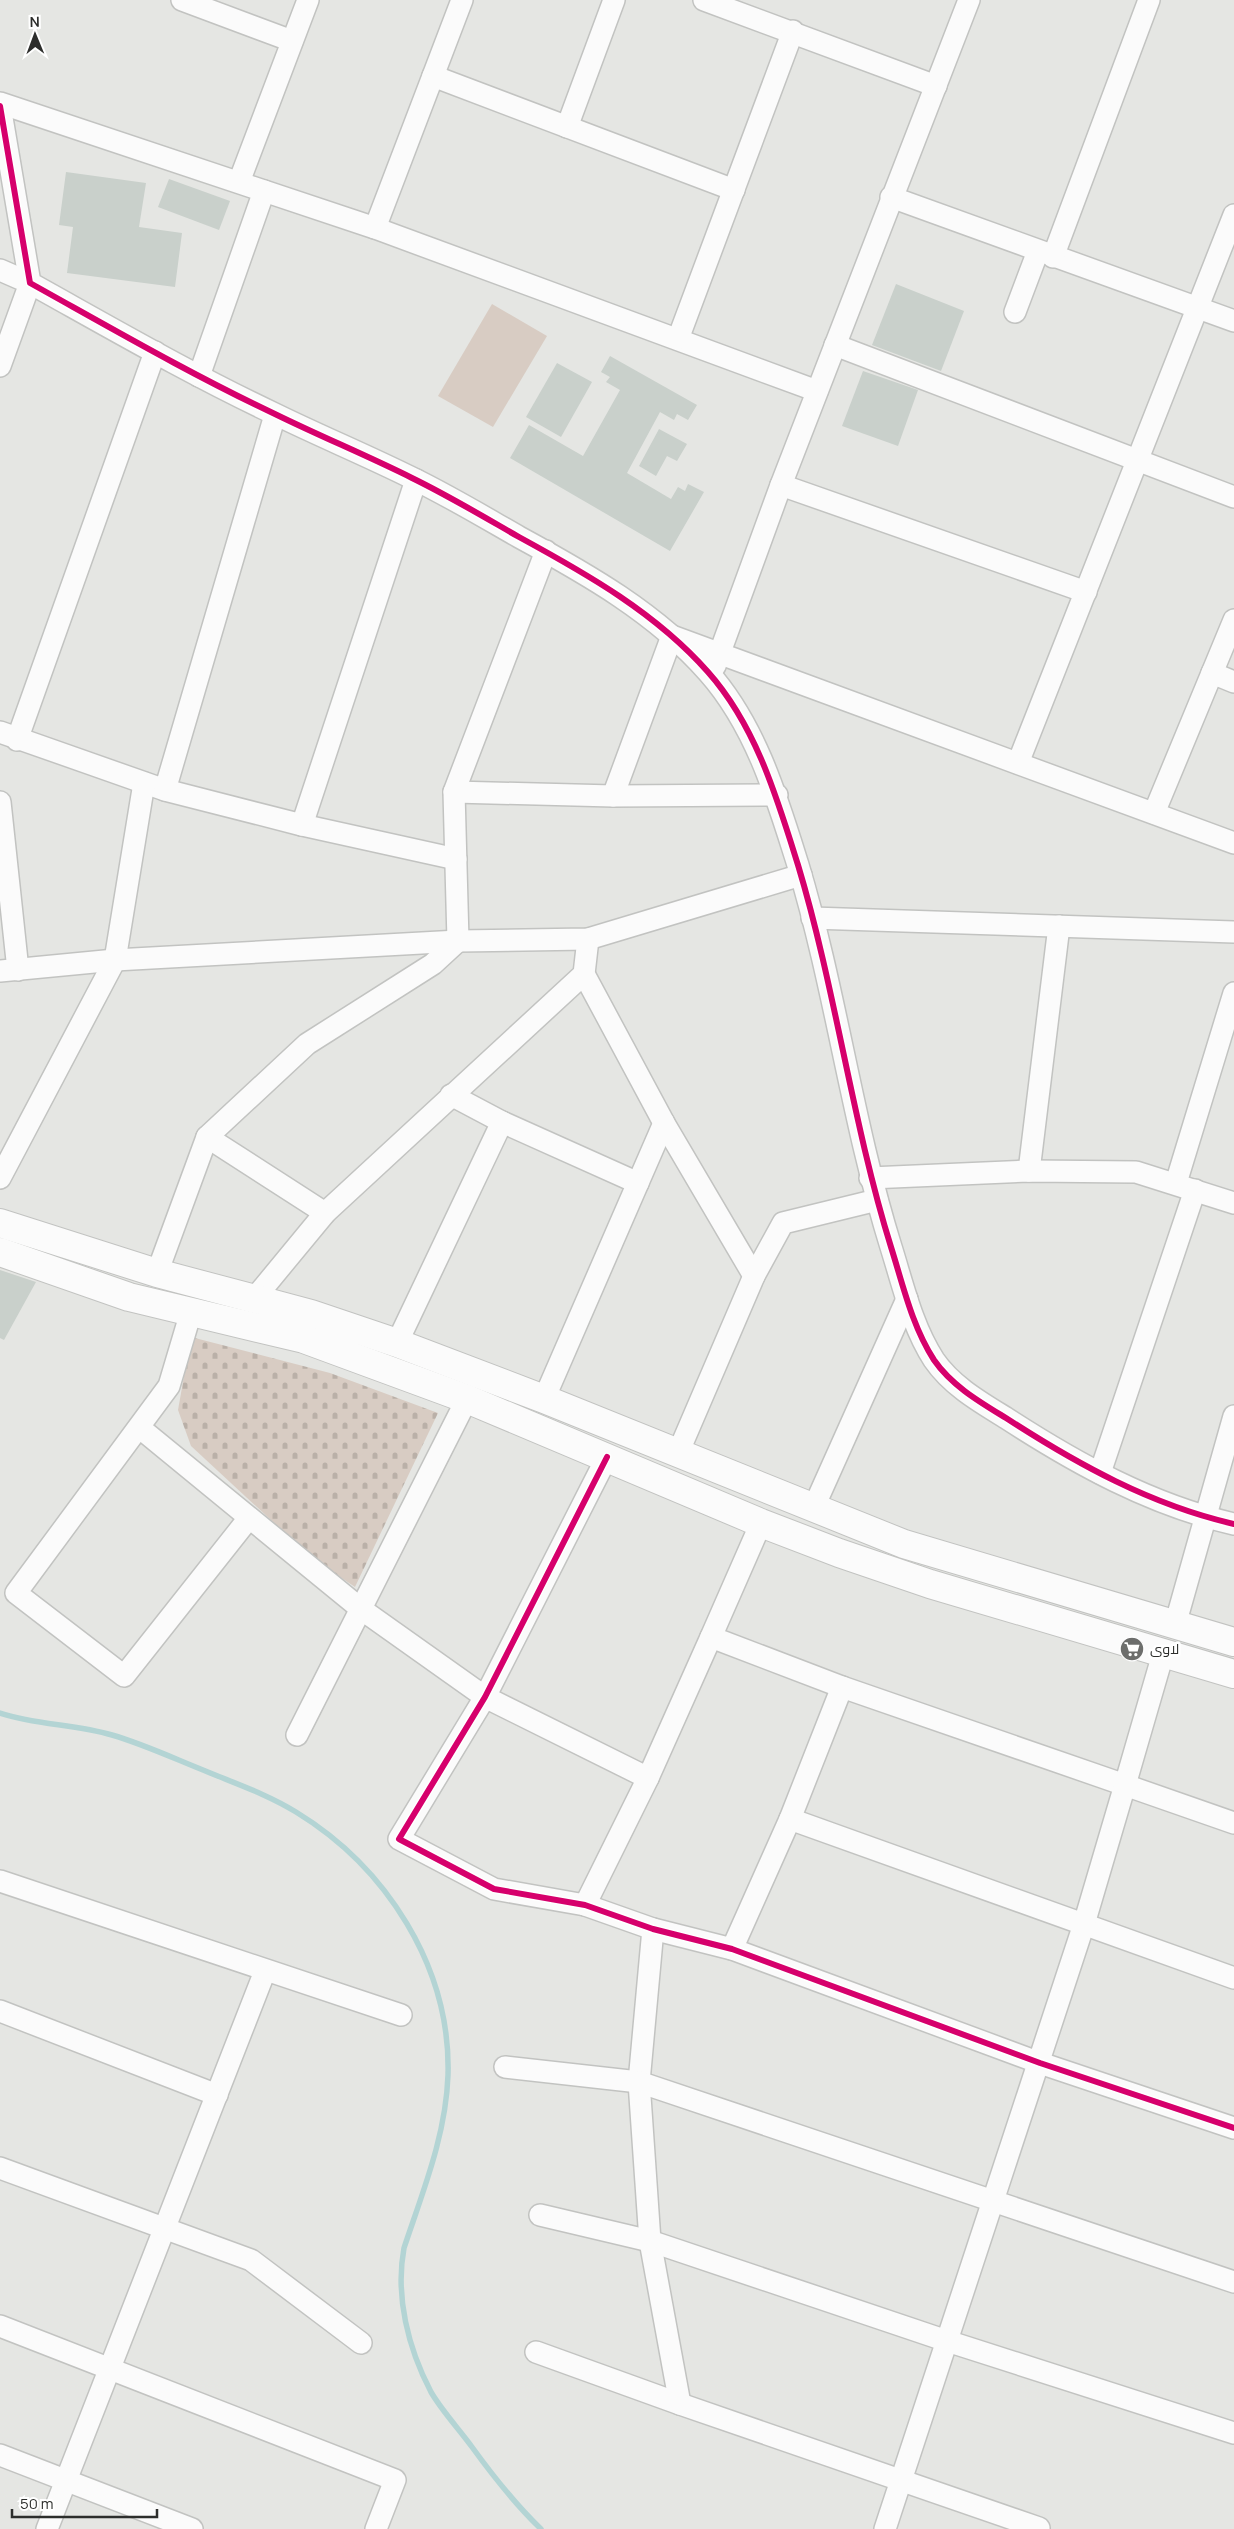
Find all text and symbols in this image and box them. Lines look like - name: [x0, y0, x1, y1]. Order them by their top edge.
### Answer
- north arrow: [10, 10, 60, 60]
- text: N: [30, 12, 40, 31]
- supermarket icon: لاوی: [1119, 1636, 1145, 1662]
- place label: لاوی: [1150, 1639, 1179, 1658]
- scale bar: [12, 2486, 158, 2518]
- text: 50 m: [20, 2493, 54, 2514]

